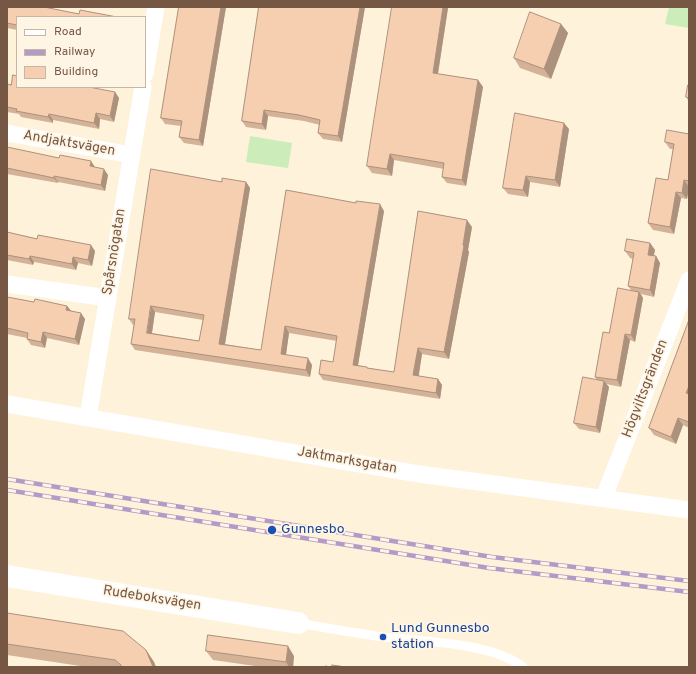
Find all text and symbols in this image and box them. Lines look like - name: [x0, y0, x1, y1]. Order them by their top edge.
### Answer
- legend: [16, 16, 146, 88]
- text: Road: [54, 24, 82, 40]
- text: Railway: [54, 44, 95, 60]
- text: Building: [54, 64, 98, 80]
- street label: Andjaktsvägen: [22, 128, 116, 160]
- street label: Spårsnögatan: [100, 208, 130, 296]
- street label: Högviltsgränden: [620, 338, 672, 440]
- street label: Jaktmarksgatan: [296, 444, 398, 478]
- place label: Gunnesbo: [281, 522, 345, 538]
- marker: Gunnesbo: [266, 524, 278, 536]
- street label: Rudeboksvägen: [102, 583, 202, 615]
- place label: Lund Gunnesbo station: [391, 621, 490, 654]
- marker: Lund Gunnesbo station: [378, 632, 388, 642]

